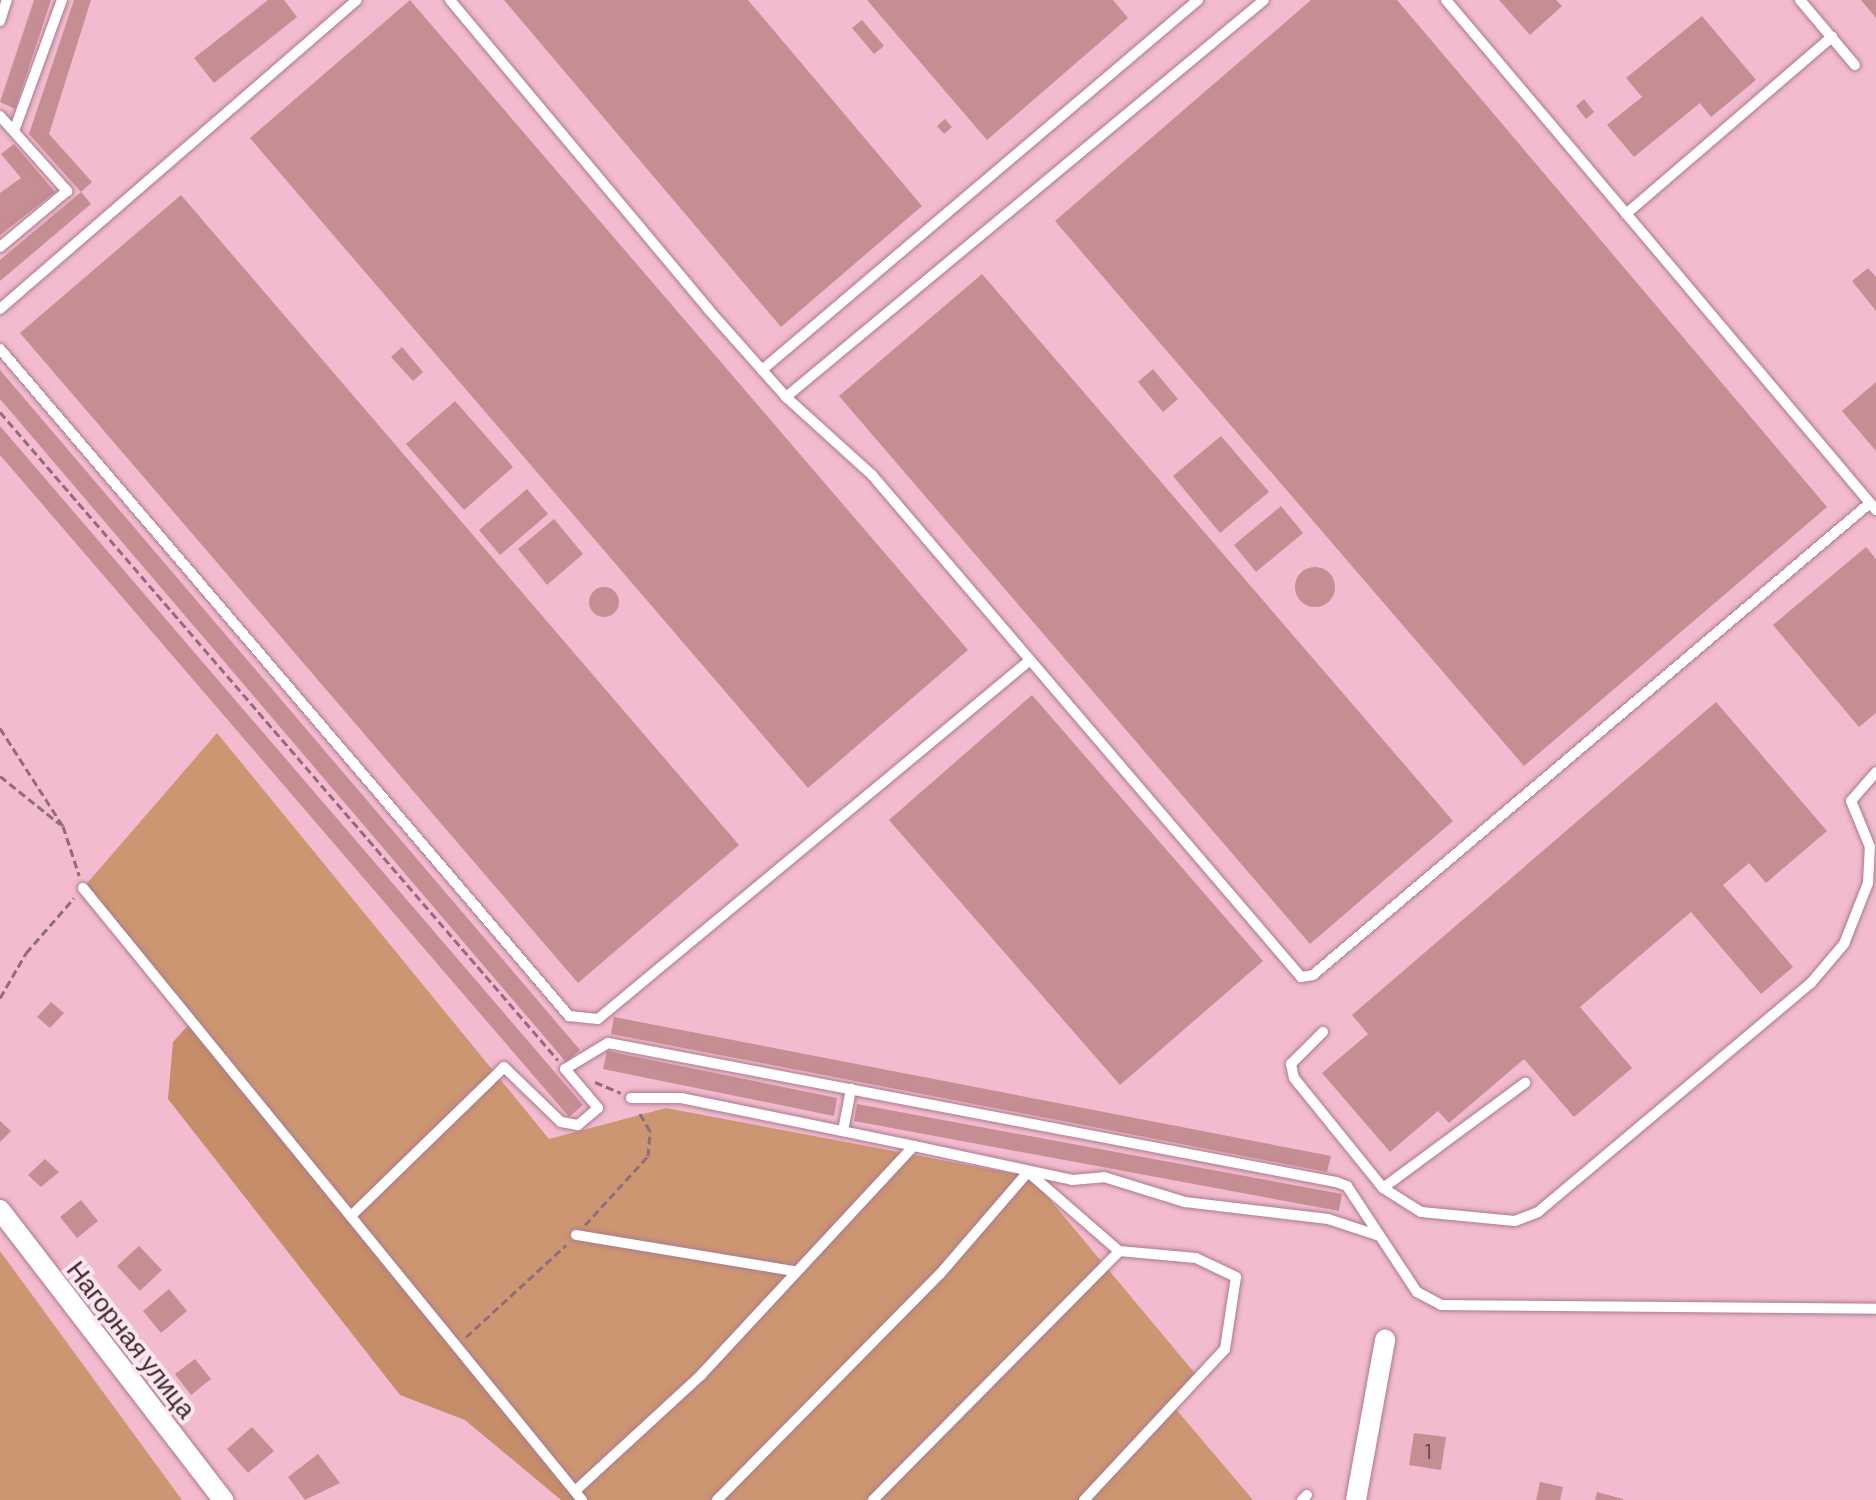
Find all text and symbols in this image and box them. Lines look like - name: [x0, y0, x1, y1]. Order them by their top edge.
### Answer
- street label: Нагорная улица: [61, 1254, 203, 1424]
- house number: 1: [1424, 1438, 1432, 1464]

